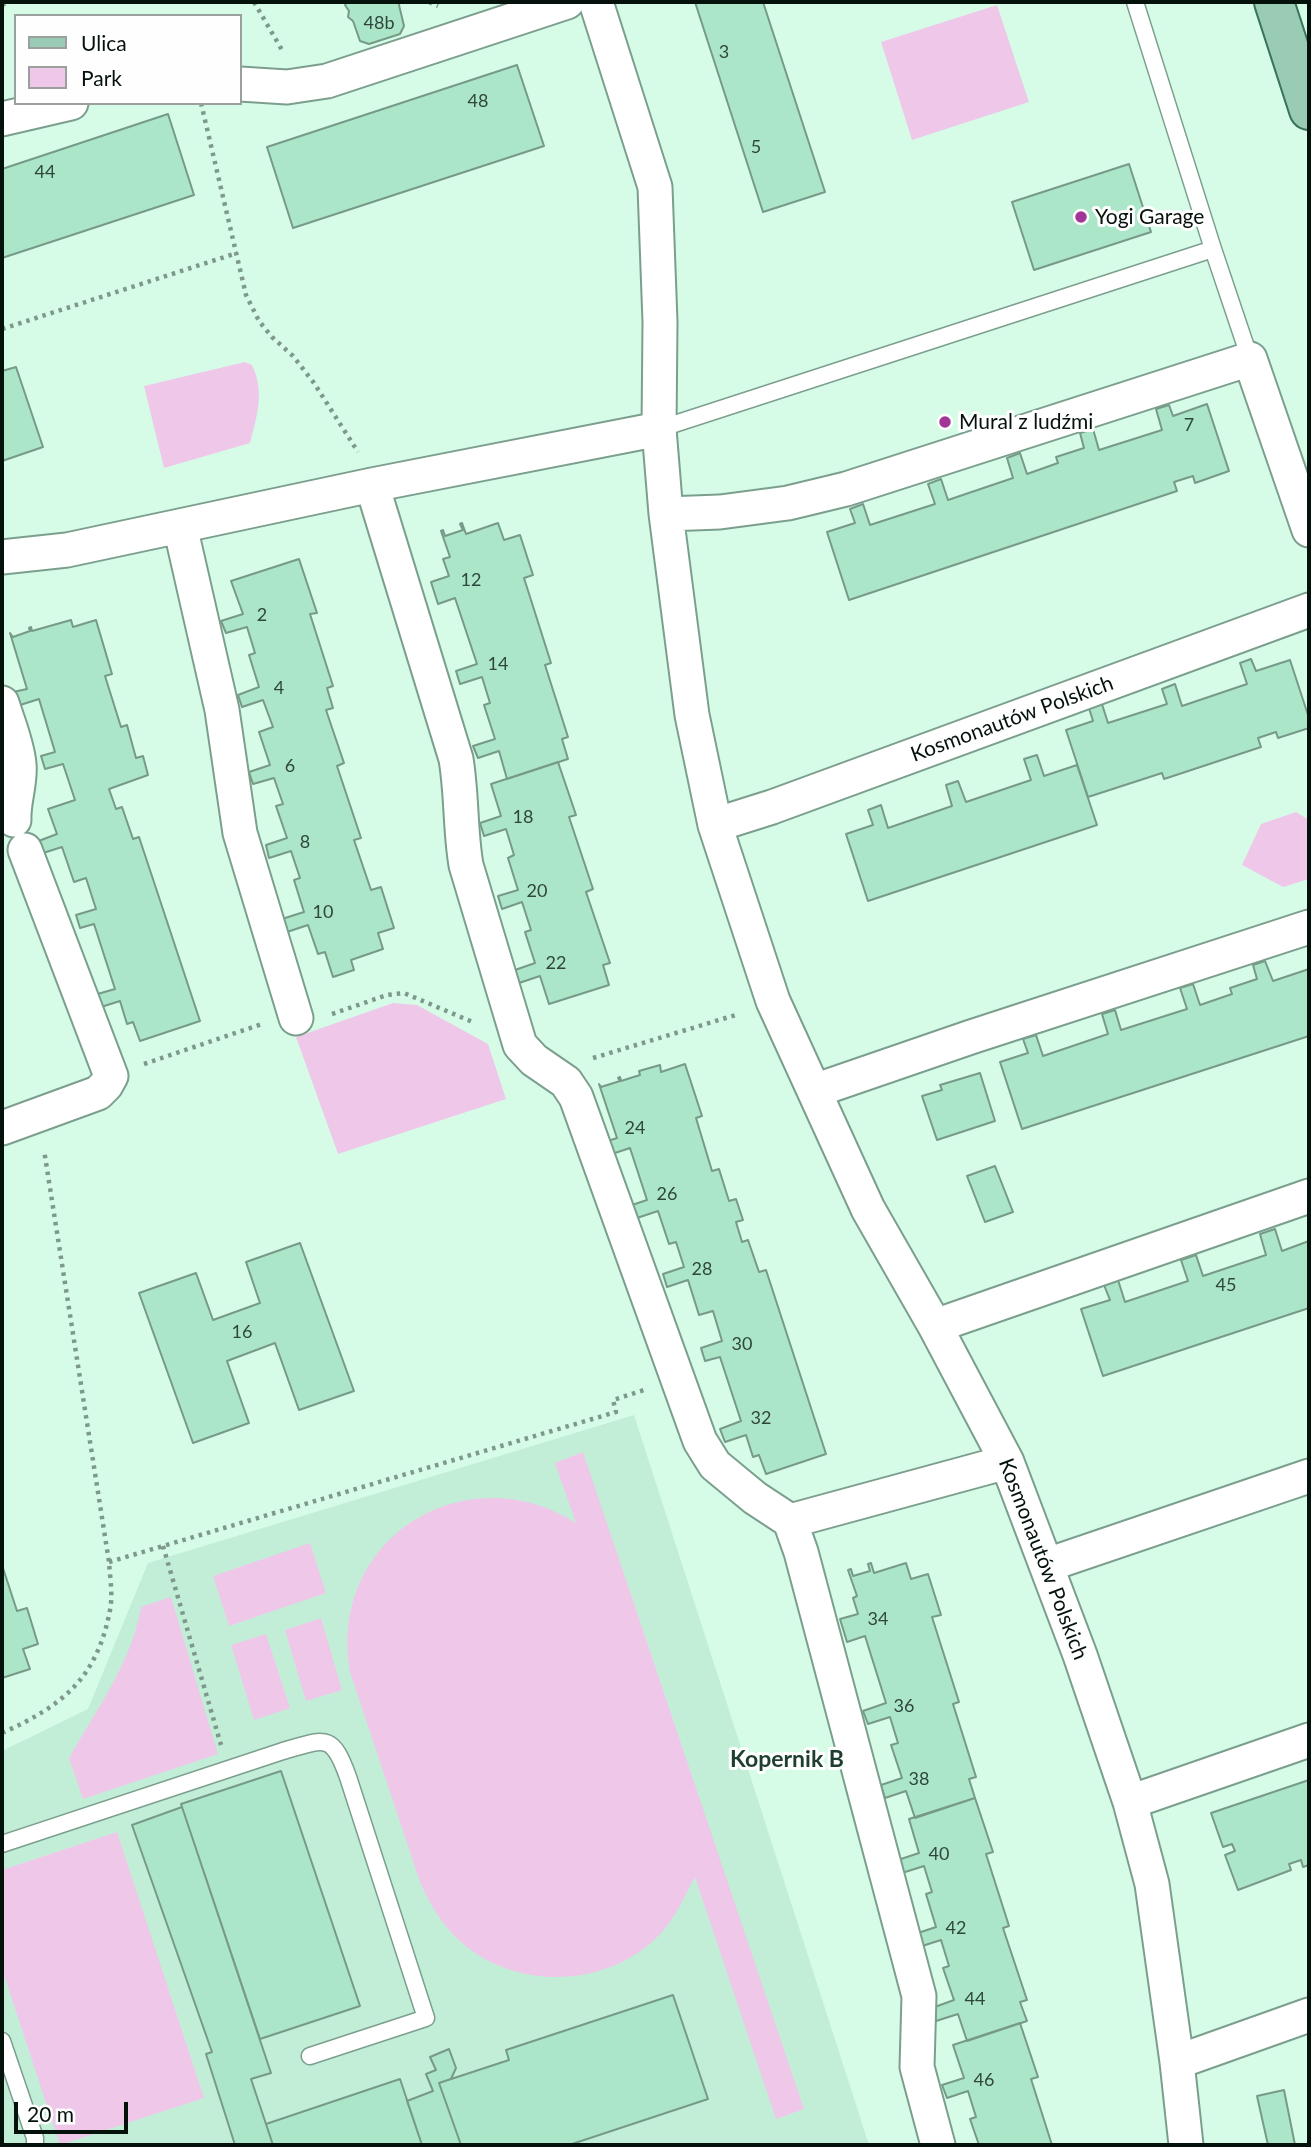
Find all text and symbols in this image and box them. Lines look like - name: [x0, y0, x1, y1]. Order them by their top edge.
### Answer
- house number: 48b: [364, 12, 394, 34]
- legend: [14, 14, 242, 105]
- text: Ulica: [81, 30, 127, 55]
- house number: 3: [719, 41, 729, 63]
- text: Park: [81, 65, 122, 90]
- house number: 48: [468, 90, 488, 112]
- house number: 5: [751, 136, 761, 158]
- house number: 44: [35, 161, 55, 183]
- place label: Yogi Garage: [1095, 204, 1204, 230]
- marker: Yogi Garage: [1073, 209, 1089, 225]
- place label: Mural z ludźmi: [959, 409, 1093, 435]
- marker: Mural z ludźmi: [937, 414, 953, 430]
- house number: 7: [1184, 414, 1194, 436]
- house number: 12: [461, 569, 481, 591]
- house number: 2: [257, 604, 267, 626]
- house number: 14: [488, 653, 508, 675]
- street label: Kosmonautów Polskich: [907, 671, 1117, 767]
- house number: 4: [274, 677, 284, 699]
- house number: 6: [285, 755, 295, 777]
- house number: 18: [513, 806, 533, 828]
- house number: 8: [300, 831, 310, 853]
- house number: 20: [527, 880, 547, 902]
- house number: 10: [313, 901, 333, 923]
- house number: 22: [546, 952, 566, 974]
- house number: 24: [625, 1117, 645, 1139]
- house number: 26: [657, 1183, 677, 1205]
- house number: 28: [692, 1258, 712, 1280]
- house number: 45: [1216, 1274, 1236, 1296]
- house number: 16: [232, 1321, 252, 1343]
- house number: 30: [732, 1333, 752, 1355]
- house number: 32: [751, 1407, 771, 1429]
- street label: Kosmonautów Polskich: [993, 1455, 1093, 1663]
- house number: 34: [868, 1608, 888, 1630]
- house number: 36: [894, 1695, 914, 1717]
- district label: Kopernik B: [730, 1746, 844, 1774]
- house number: 38: [909, 1768, 929, 1790]
- house number: 40: [929, 1843, 949, 1865]
- house number: 42: [946, 1917, 966, 1939]
- house number: 44: [965, 1988, 985, 2010]
- house number: 46: [974, 2069, 994, 2091]
- scale bar: [18, 2088, 131, 2132]
- text: 20 m: [27, 2101, 74, 2126]

